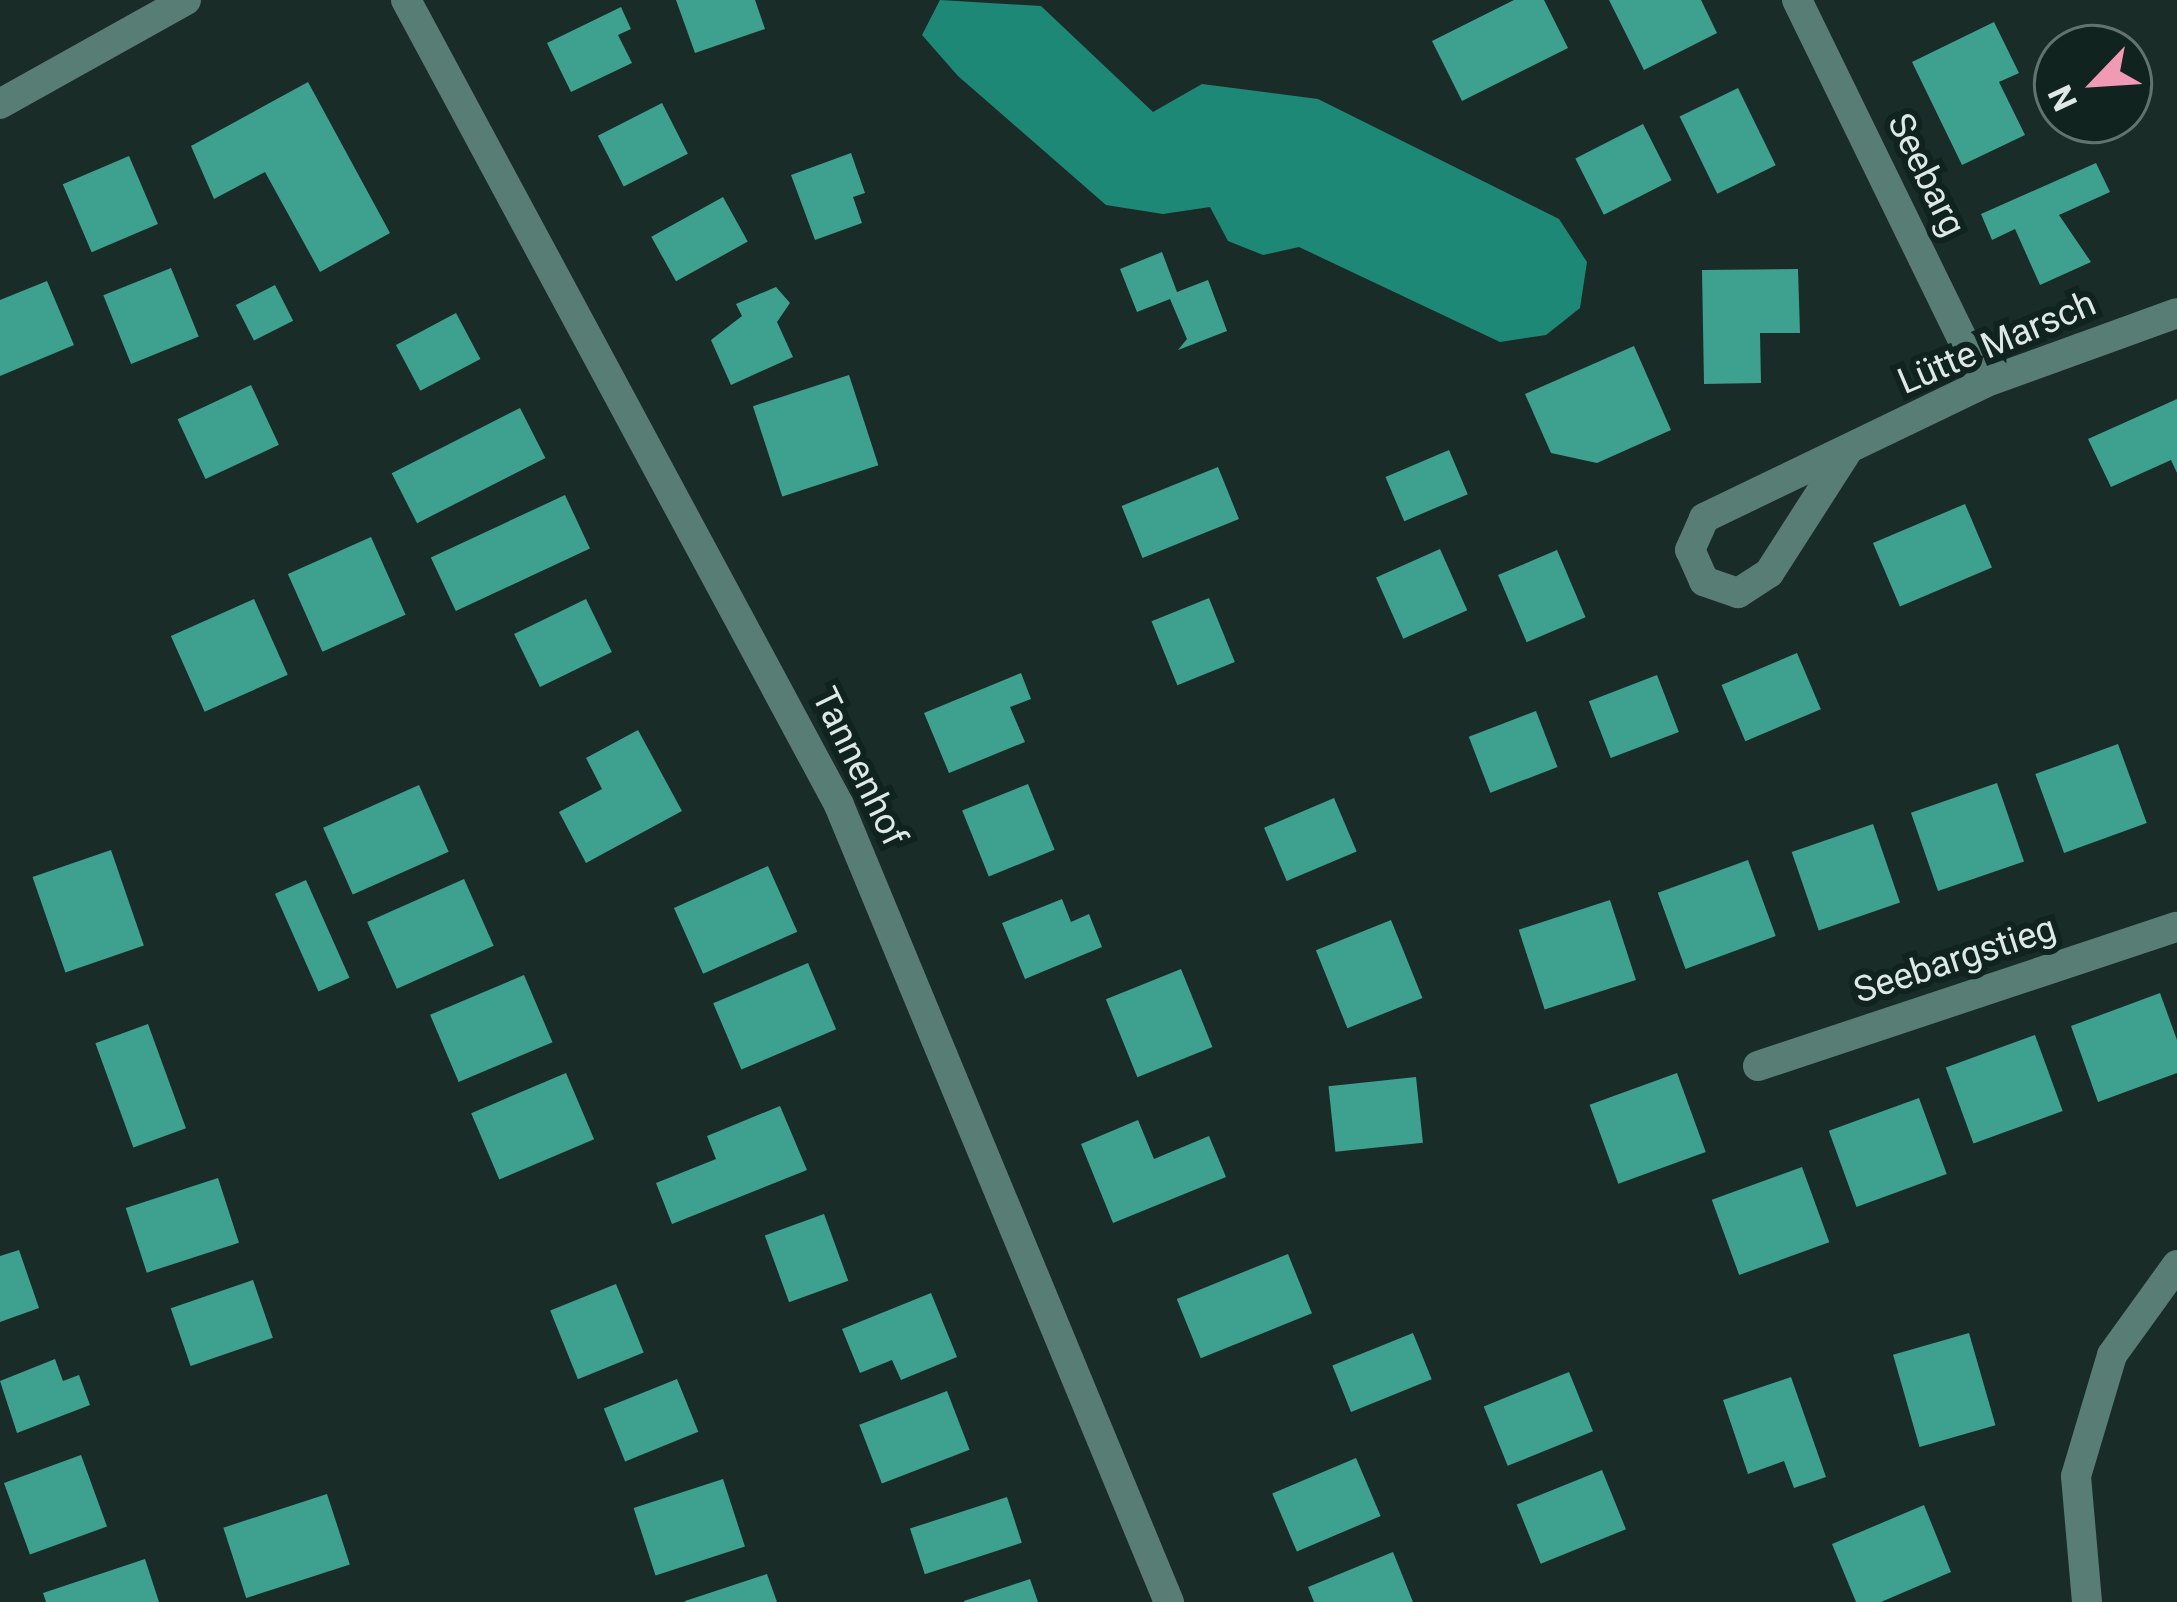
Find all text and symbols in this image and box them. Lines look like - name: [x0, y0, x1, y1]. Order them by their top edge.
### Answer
- north arrow: [2033, 24, 2153, 144]
- text: N: [2040, 79, 2085, 117]
- street label: Seebarg: [1878, 106, 1974, 244]
- street label: Lütte Marsch: [1892, 282, 2102, 404]
- street label: Tannenhof: [802, 681, 916, 853]
- street label: Seebargstieg: [1849, 907, 2061, 1013]

